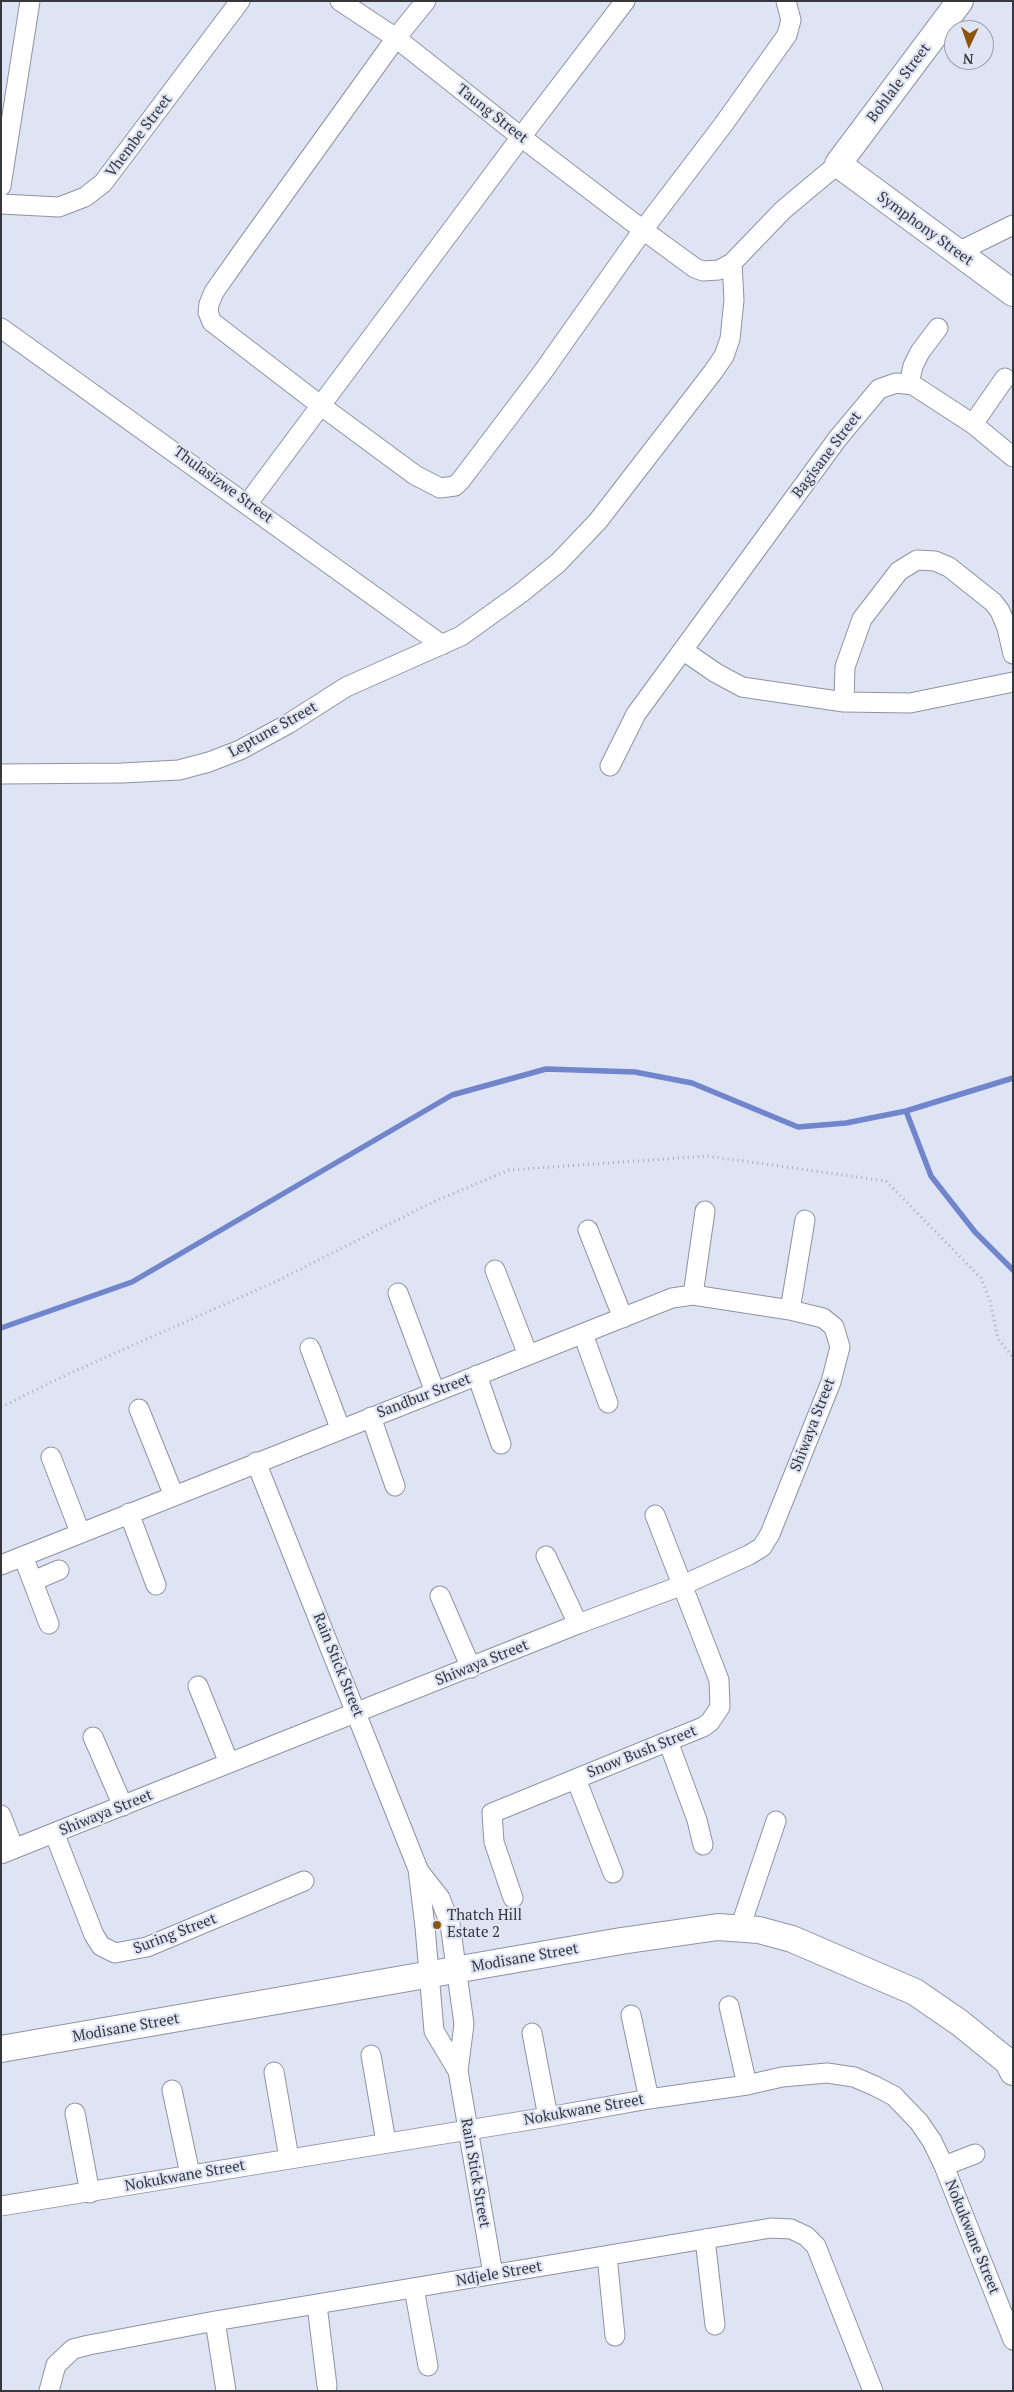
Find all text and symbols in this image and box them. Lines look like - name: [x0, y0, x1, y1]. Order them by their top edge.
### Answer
- north arrow: [944, 20, 994, 70]
- street label: Bohlale Street: [863, 40, 935, 126]
- text: N: [962, 50, 974, 69]
- street label: Taung Street: [453, 81, 531, 147]
- street label: Vhembe Street: [102, 91, 176, 181]
- street label: Symphony Street: [873, 188, 977, 270]
- street label: Bagisane Street: [789, 408, 865, 502]
- street label: Thulasizwe Street: [170, 443, 276, 527]
- street label: Leptune Street: [226, 698, 320, 762]
- street label: Sandbur Street: [375, 1370, 473, 1422]
- street label: Shiwaya Street: [787, 1376, 839, 1474]
- street label: Rain Stick Street: [309, 1610, 367, 1720]
- street label: Shiwaya Street: [433, 1636, 531, 1690]
- street label: Snow Bush Street: [585, 1722, 699, 1782]
- street label: Shiwaya Street: [57, 1786, 155, 1840]
- place label: Thatch Hill Estate 2: [447, 1907, 522, 1942]
- street label: Suring Street: [131, 1910, 219, 1958]
- marker: Thatch Hill Estate 2: [431, 1919, 443, 1931]
- street label: Modisane Street: [470, 1940, 580, 1976]
- street label: Modisane Street: [71, 2010, 181, 2046]
- street label: Nokukwane Street: [522, 2091, 646, 2129]
- street label: Rain Stick Street: [457, 2117, 493, 2229]
- street label: Nokukwane Street: [123, 2157, 247, 2195]
- street label: Nokukwane Street: [941, 2177, 1003, 2297]
- street label: Ndjele Street: [455, 2258, 543, 2290]

